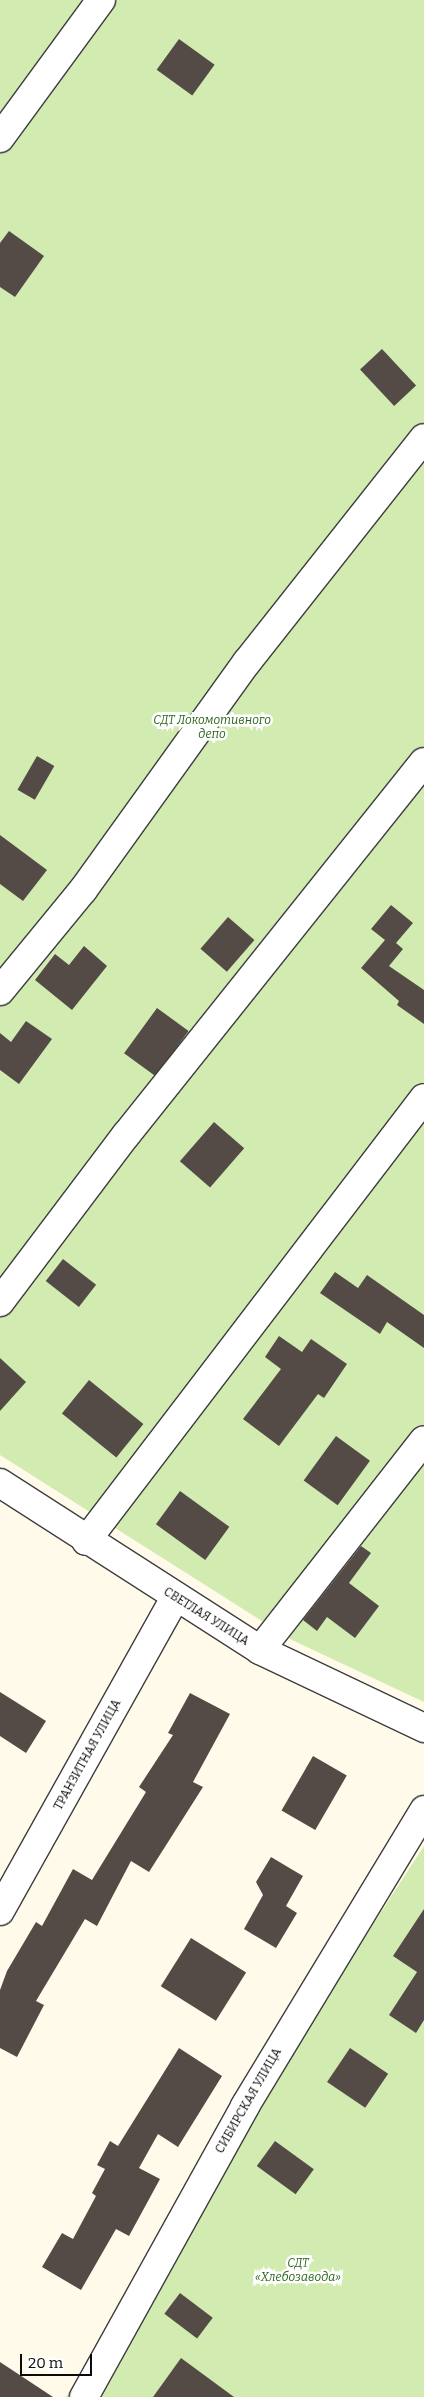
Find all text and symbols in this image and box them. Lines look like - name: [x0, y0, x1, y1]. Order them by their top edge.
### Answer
- park label: СДТ Локомотивного депо: [153, 714, 271, 742]
- street label: СВЕТЛАЯ УЛИЦА: [161, 1585, 251, 1649]
- street label: ТРАНЗИТНАЯ УЛИЦА: [51, 1697, 125, 1813]
- street label: СИБИРСКАЯ УЛИЦА: [213, 2046, 285, 2156]
- park label: СДТ «Хлебозавода»: [255, 2257, 341, 2285]
- scale bar: [22, 2344, 95, 2376]
- text: 20 m: [28, 2354, 63, 2372]

